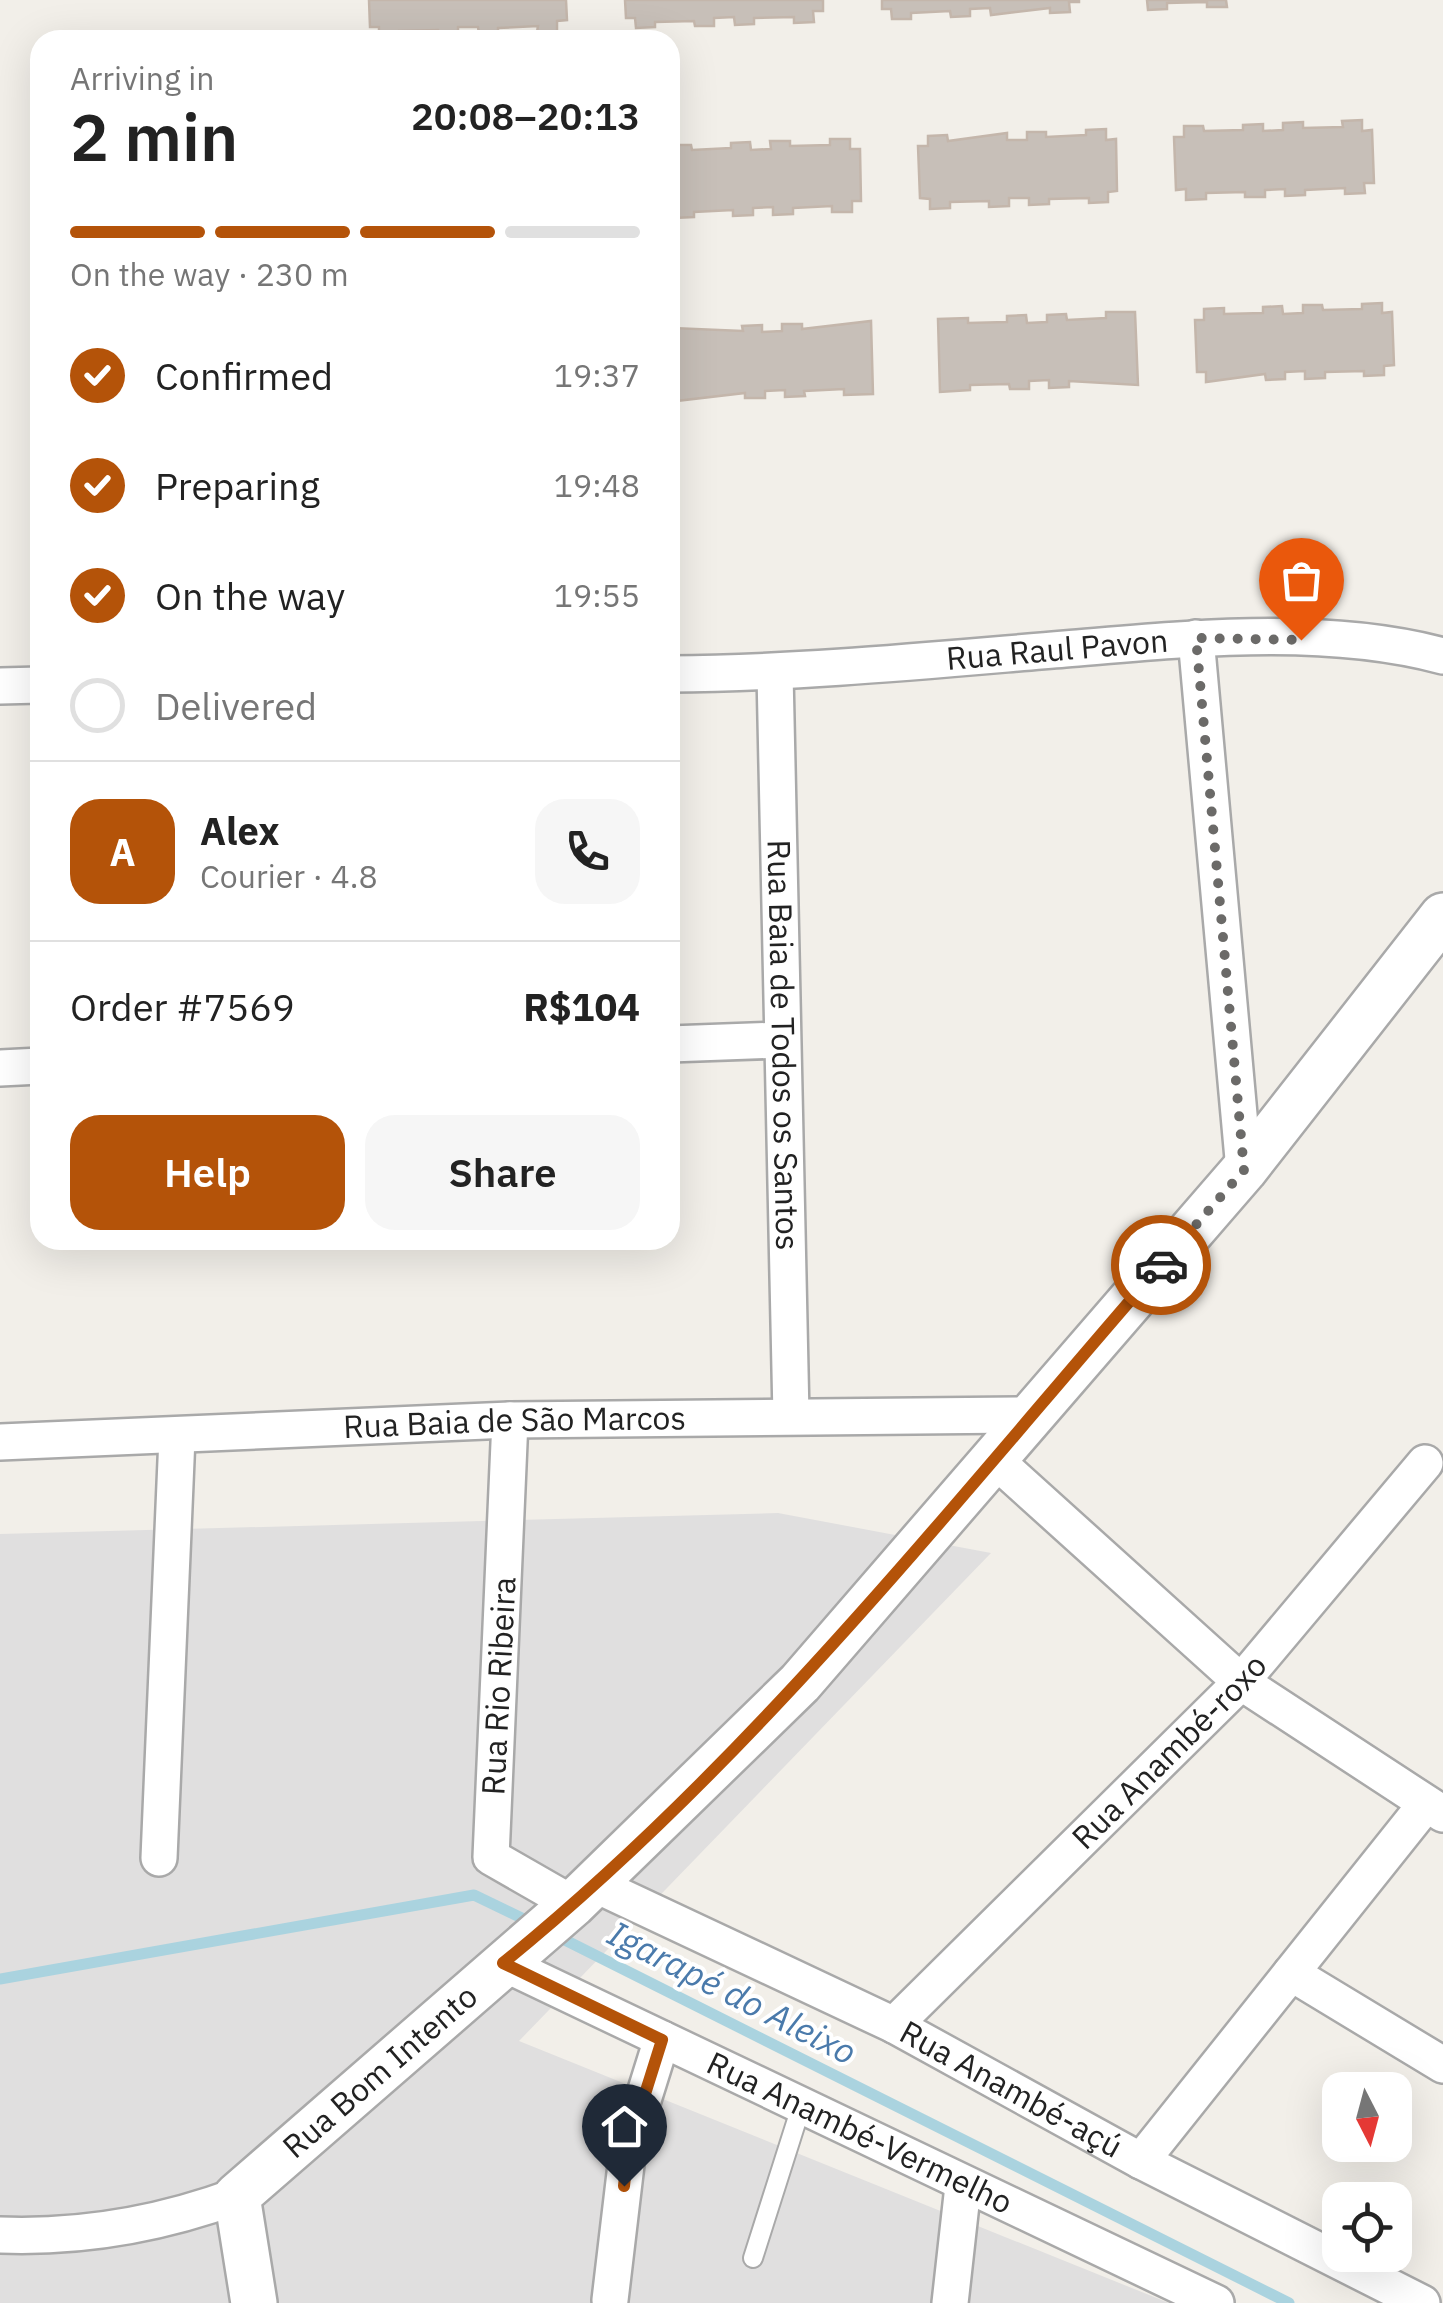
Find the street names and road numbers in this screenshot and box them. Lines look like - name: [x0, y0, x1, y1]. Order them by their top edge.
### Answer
- street label: Rua Raul Pavon: [944, 619, 1170, 679]
- street label: Rua Baia de Todos os Santos: [759, 839, 809, 1251]
- street label: Rua Baia de São Marcos: [342, 1396, 686, 1447]
- street label: Rua Rio Ribeira: [471, 1576, 525, 1796]
- street label: Rua Anambé-roxo: [1062, 1645, 1275, 1858]
- street label: Rua Bom Intento: [273, 1975, 486, 2167]
- street label: Rua Anambé-açú: [893, 2010, 1130, 2167]
- street label: Rua Anambé-Vermelho: [700, 2041, 1020, 2223]

